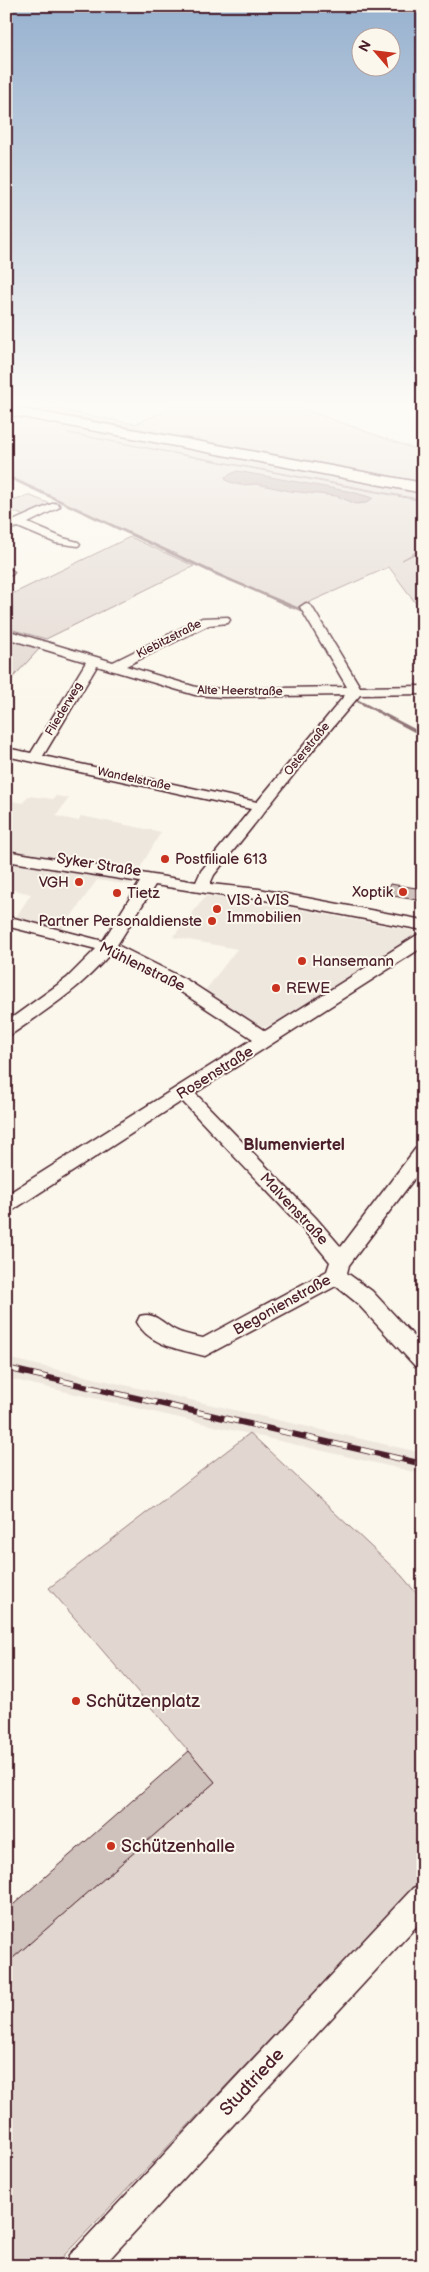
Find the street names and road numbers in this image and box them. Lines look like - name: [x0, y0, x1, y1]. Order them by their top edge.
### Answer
- street label: Kiebitzstraße: [134, 616, 204, 662]
- street label: Fliederweg: [42, 679, 86, 739]
- street label: Alte Heerstraße: [197, 683, 283, 699]
- street label: Osterstraße: [281, 719, 333, 779]
- street label: Wandelstraße: [96, 764, 172, 794]
- street label: Syker Straße: [55, 849, 143, 881]
- street label: Mühlenstraße: [96, 938, 188, 996]
- street label: Rosenstraße: [173, 1042, 257, 1104]
- street label: Malvenstraße: [256, 1169, 332, 1249]
- street label: Begonienstraße: [230, 1270, 334, 1340]
- street label: Studtriede: [215, 2044, 289, 2120]

